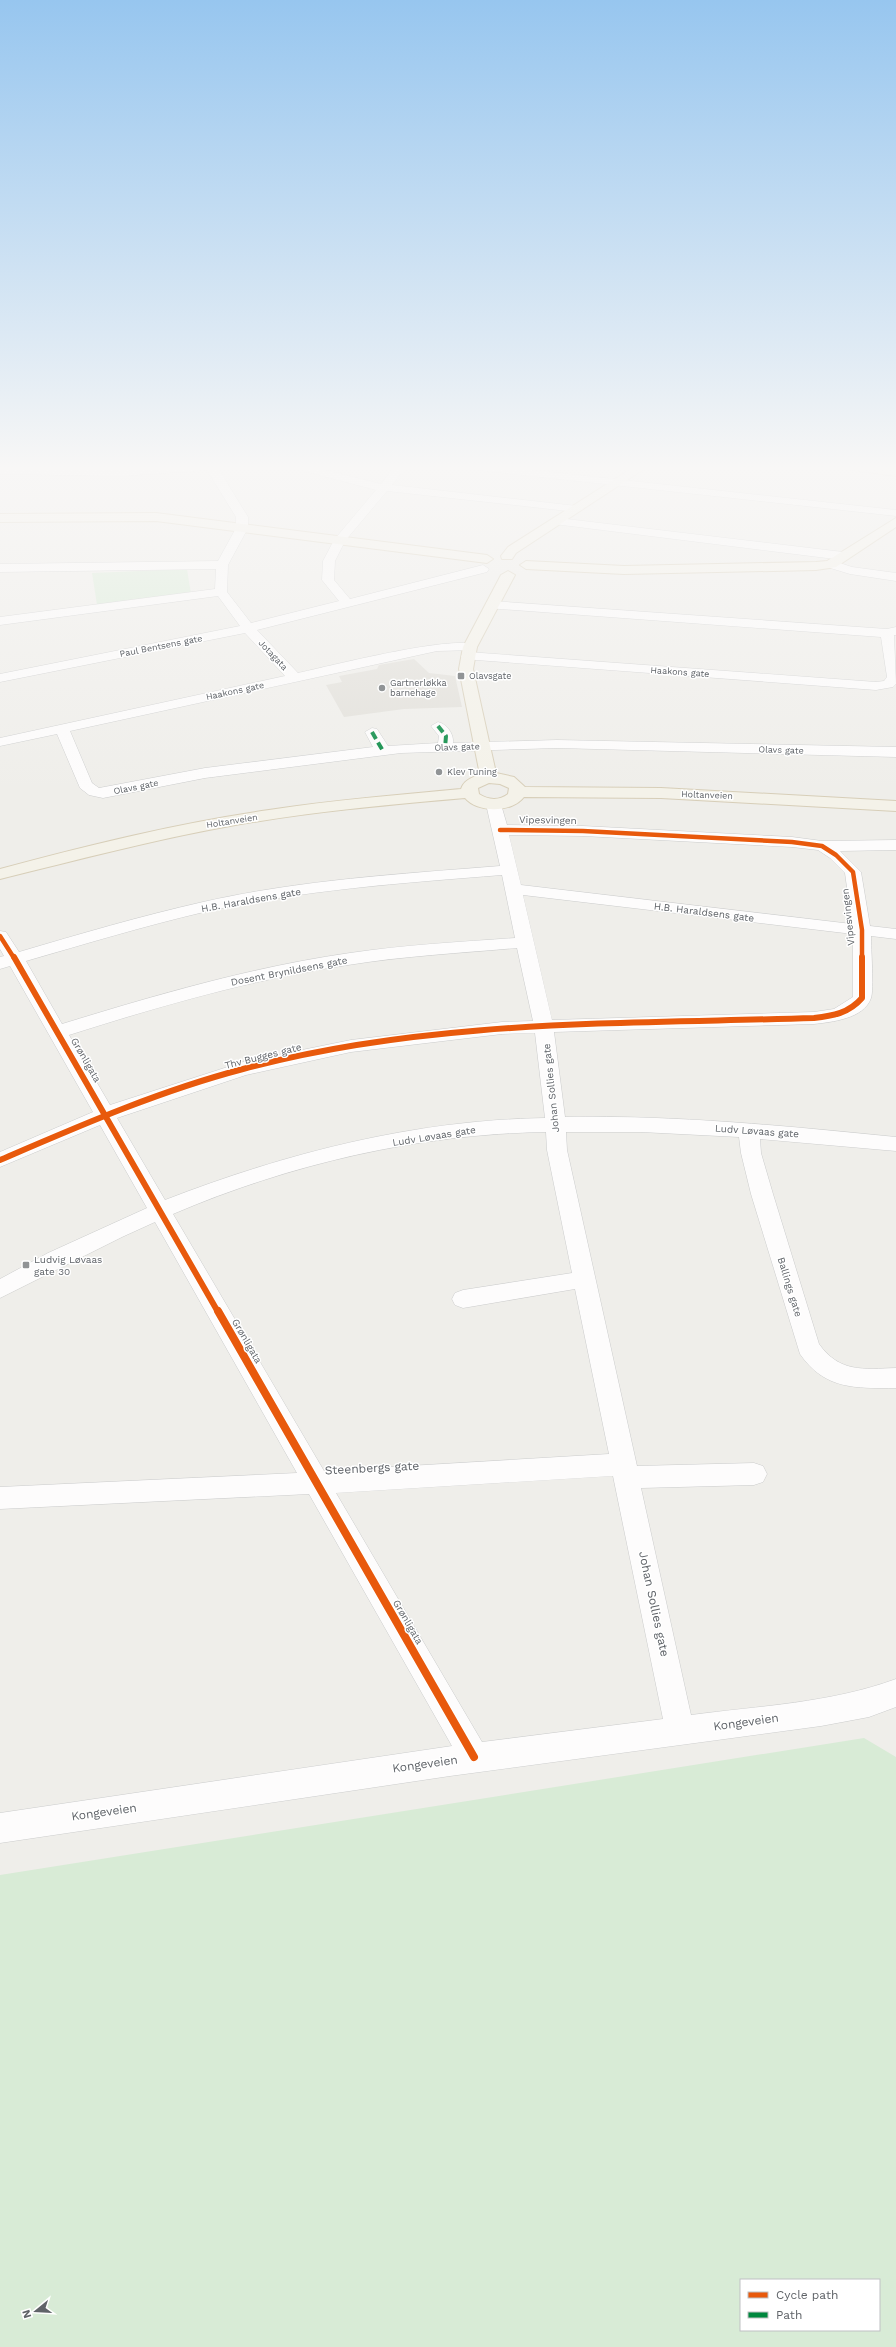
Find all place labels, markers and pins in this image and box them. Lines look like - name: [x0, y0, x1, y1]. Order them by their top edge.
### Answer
- marker: Olavsgate: [456, 671, 466, 681]
- place label: Olavsgate: [469, 671, 511, 681]
- place label: Gartnerløkka barnehage: [390, 678, 447, 698]
- marker: Gartnerløkka barnehage: [377, 683, 387, 693]
- marker: Klev Tuning: [434, 767, 444, 777]
- place label: Klev Tuning: [447, 767, 497, 777]
- place label: Ludvig Løvaas gate 30: [34, 1254, 102, 1277]
- marker: Ludvig Løvaas gate 30: [21, 1260, 31, 1270]

